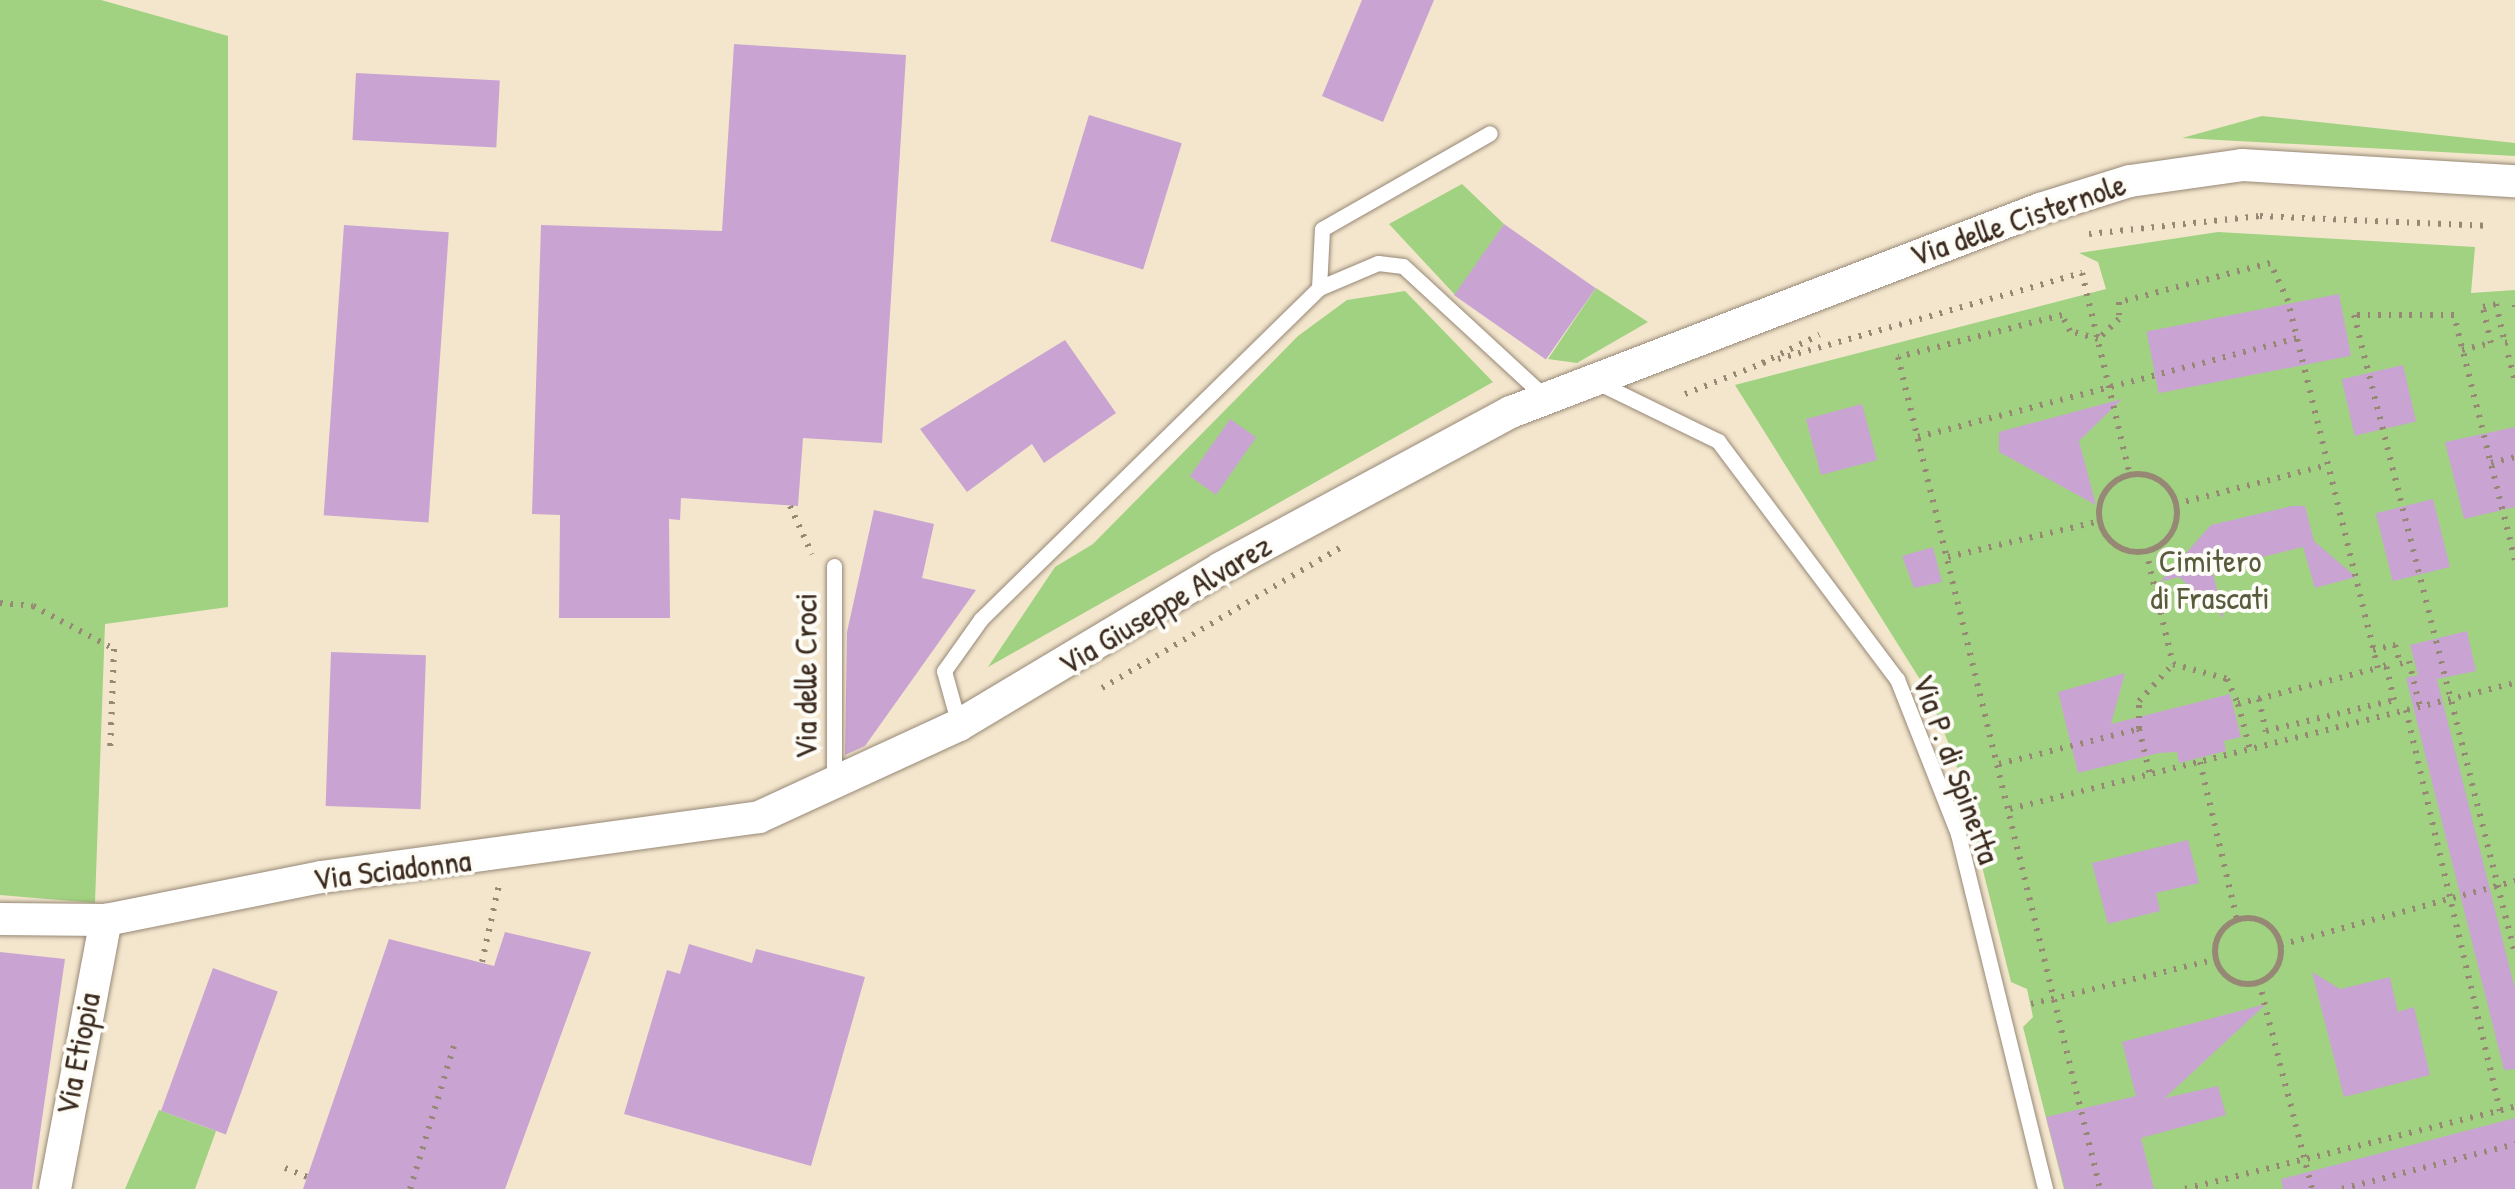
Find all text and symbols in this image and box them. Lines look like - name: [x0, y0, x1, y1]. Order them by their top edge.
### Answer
- street label: Via delle Cisternole: [1905, 165, 2131, 275]
- street label: Via Giuseppe Alvarez: [1052, 526, 1278, 684]
- park label: Cimitero di Frascati: [2150, 543, 2270, 618]
- street label: Via delle Croci: [787, 593, 825, 759]
- street label: Via P. di Spinetta: [1904, 669, 2008, 869]
- street label: Via Sciadonna: [311, 841, 473, 899]
- street label: Via Etiopia: [47, 990, 109, 1118]

